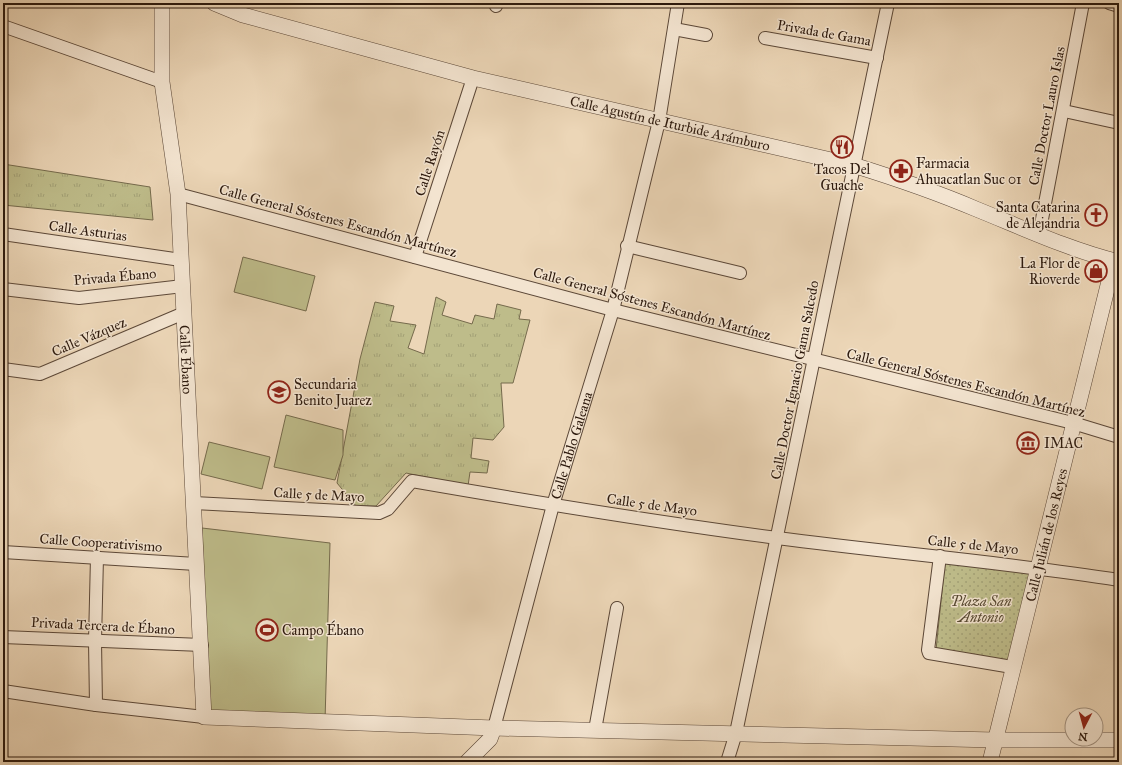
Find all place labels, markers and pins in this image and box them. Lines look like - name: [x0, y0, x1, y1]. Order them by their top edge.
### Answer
- restaurant icon: Tacos Del Guache: [829, 134, 855, 160]
- place label: Farmacia Ahuacatlan Suc 01: [915, 155, 1022, 188]
- pharmacy icon: Farmacia Ahuacatlan Suc 01: [888, 158, 914, 184]
- place label: Tacos Del Guache: [814, 161, 870, 194]
- place label: Santa Catarina de Alejandria: [996, 199, 1080, 232]
- church icon: Santa Catarina de Alejandria: [1083, 202, 1109, 228]
- place label: La Flor de Rioverde: [1020, 255, 1080, 288]
- shop icon: La Flor de Rioverde: [1083, 258, 1109, 284]
- place label: Secundaria Benito Juarez: [294, 376, 372, 410]
- school or university icon: Secundaria Benito Juarez: [266, 379, 292, 405]
- museum icon: IMAC: [1015, 430, 1041, 456]
- place label: IMAC: [1044, 435, 1083, 452]
- sports icon: Campo Ébano: [254, 617, 280, 643]
- place label: Campo Ébano: [282, 620, 364, 639]

